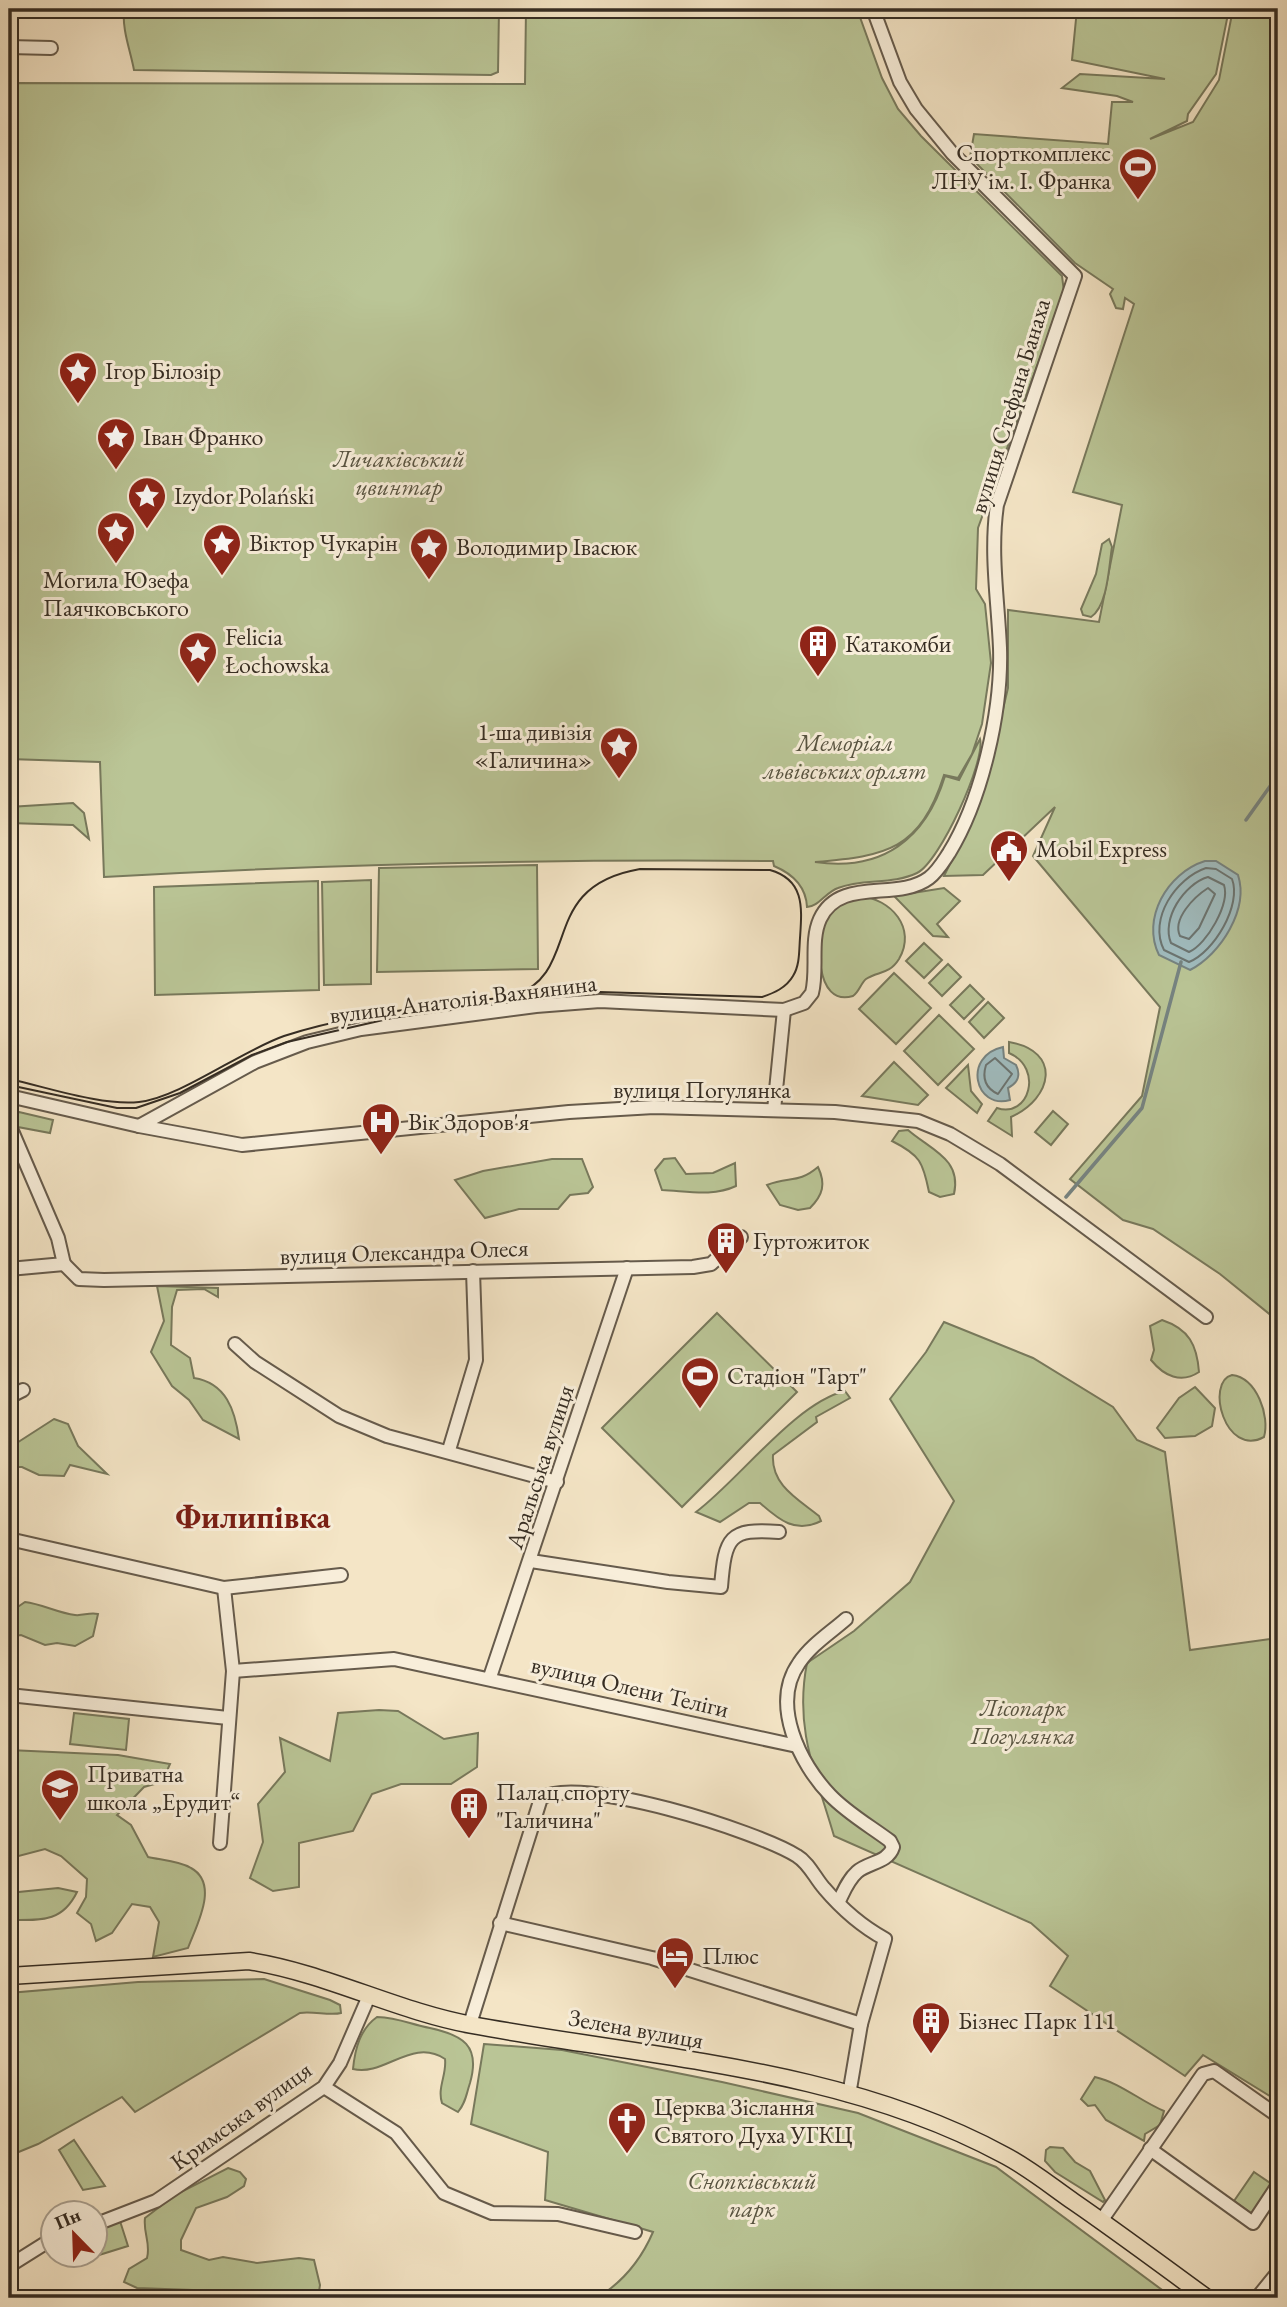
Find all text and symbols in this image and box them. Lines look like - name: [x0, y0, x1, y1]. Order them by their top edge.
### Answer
- place label: Спорткомплекс ЛНУ ім. І. Франка: [932, 137, 1111, 196]
- sports icon: Спорткомплекс ЛНУ ім. І. Франка: [1117, 146, 1159, 201]
- street label: вулиця Стефана Банаха: [962, 294, 1057, 517]
- place icon: Ігор Білозір: [57, 350, 99, 405]
- place label: Ігор Білозір: [105, 355, 221, 386]
- place icon: Іван Франко: [95, 416, 137, 471]
- place label: Іван Франко: [143, 421, 264, 452]
- park label: Личаківський цвинтар: [332, 443, 465, 502]
- place icon: Izydor Polański: [126, 475, 168, 530]
- place label: Izydor Polański: [174, 480, 315, 511]
- place icon: Могила Юзефа Паячковського: [95, 510, 137, 565]
- place icon: Віктор Чукарін: [201, 522, 243, 577]
- place icon: Володимир Івасюк: [408, 526, 450, 581]
- place label: Віктор Чукарін: [249, 527, 398, 558]
- place label: Володимир Івасюк: [456, 531, 638, 562]
- place label: Могила Юзефа Паячковського: [43, 564, 190, 623]
- place label: Felicia Łochowska: [225, 621, 330, 680]
- building icon: Катакомби: [797, 623, 839, 678]
- place label: Катакомби: [845, 628, 952, 659]
- place icon: Felicia Łochowska: [177, 630, 219, 685]
- place label: 1-ша дивізія «Галичина»: [474, 716, 592, 775]
- place icon: 1-ша дивізія «Галичина»: [598, 725, 640, 780]
- park label: Меморіал львівських орлят: [762, 727, 927, 786]
- public building icon: Mobil Express: [988, 828, 1030, 883]
- place label: Mobil Express: [1036, 833, 1167, 864]
- street label: вулиця Анатолія Вахнянина: [328, 967, 599, 1030]
- street label: вулиця Погулянка: [613, 1074, 791, 1105]
- hospital icon: Вік Здоров'я: [360, 1101, 402, 1156]
- place label: Вік Здоров'я: [408, 1106, 530, 1137]
- building icon: Гуртожиток: [705, 1220, 747, 1275]
- place label: Гуртожиток: [753, 1225, 870, 1256]
- street label: вулиця Олександра Олеся: [279, 1232, 529, 1271]
- sports icon: Стадіон "Гарт": [679, 1355, 721, 1410]
- place label: Стадіон "Гарт": [727, 1360, 867, 1391]
- street label: Аральська вулиця: [498, 1381, 581, 1554]
- district label: Филипівка: [176, 1496, 331, 1538]
- street label: вулиця Олени Теліги: [528, 1649, 732, 1724]
- park label: Лісопарк Погулянка: [970, 1692, 1075, 1751]
- place label: Приватна школа „Ерудит“: [87, 1758, 241, 1817]
- school or university icon: Приватна школа „Ерудит“: [39, 1767, 81, 1822]
- place label: Палац спорту "Галичина": [496, 1776, 630, 1835]
- building icon: Палац спорту "Галичина": [448, 1785, 490, 1840]
- hotel icon: Плюс: [654, 1935, 696, 1990]
- place label: Плюс: [702, 1940, 759, 1971]
- building icon: Бізнес Парк 111: [910, 2000, 952, 2055]
- street label: Зелена вулиця: [566, 2001, 706, 2056]
- place label: Бізнес Парк 111: [958, 2005, 1116, 2036]
- street label: Кримська вулиця: [164, 2054, 318, 2177]
- place label: Церква Зіслання Святого Духа УГКЦ: [654, 2091, 853, 2150]
- church icon: Церква Зіслання Святого Духа УГКЦ: [606, 2100, 648, 2155]
- park label: Снопківський парк: [687, 2165, 817, 2224]
- north arrow: [38, 2198, 108, 2268]
- text: Пн: [51, 2202, 84, 2235]

